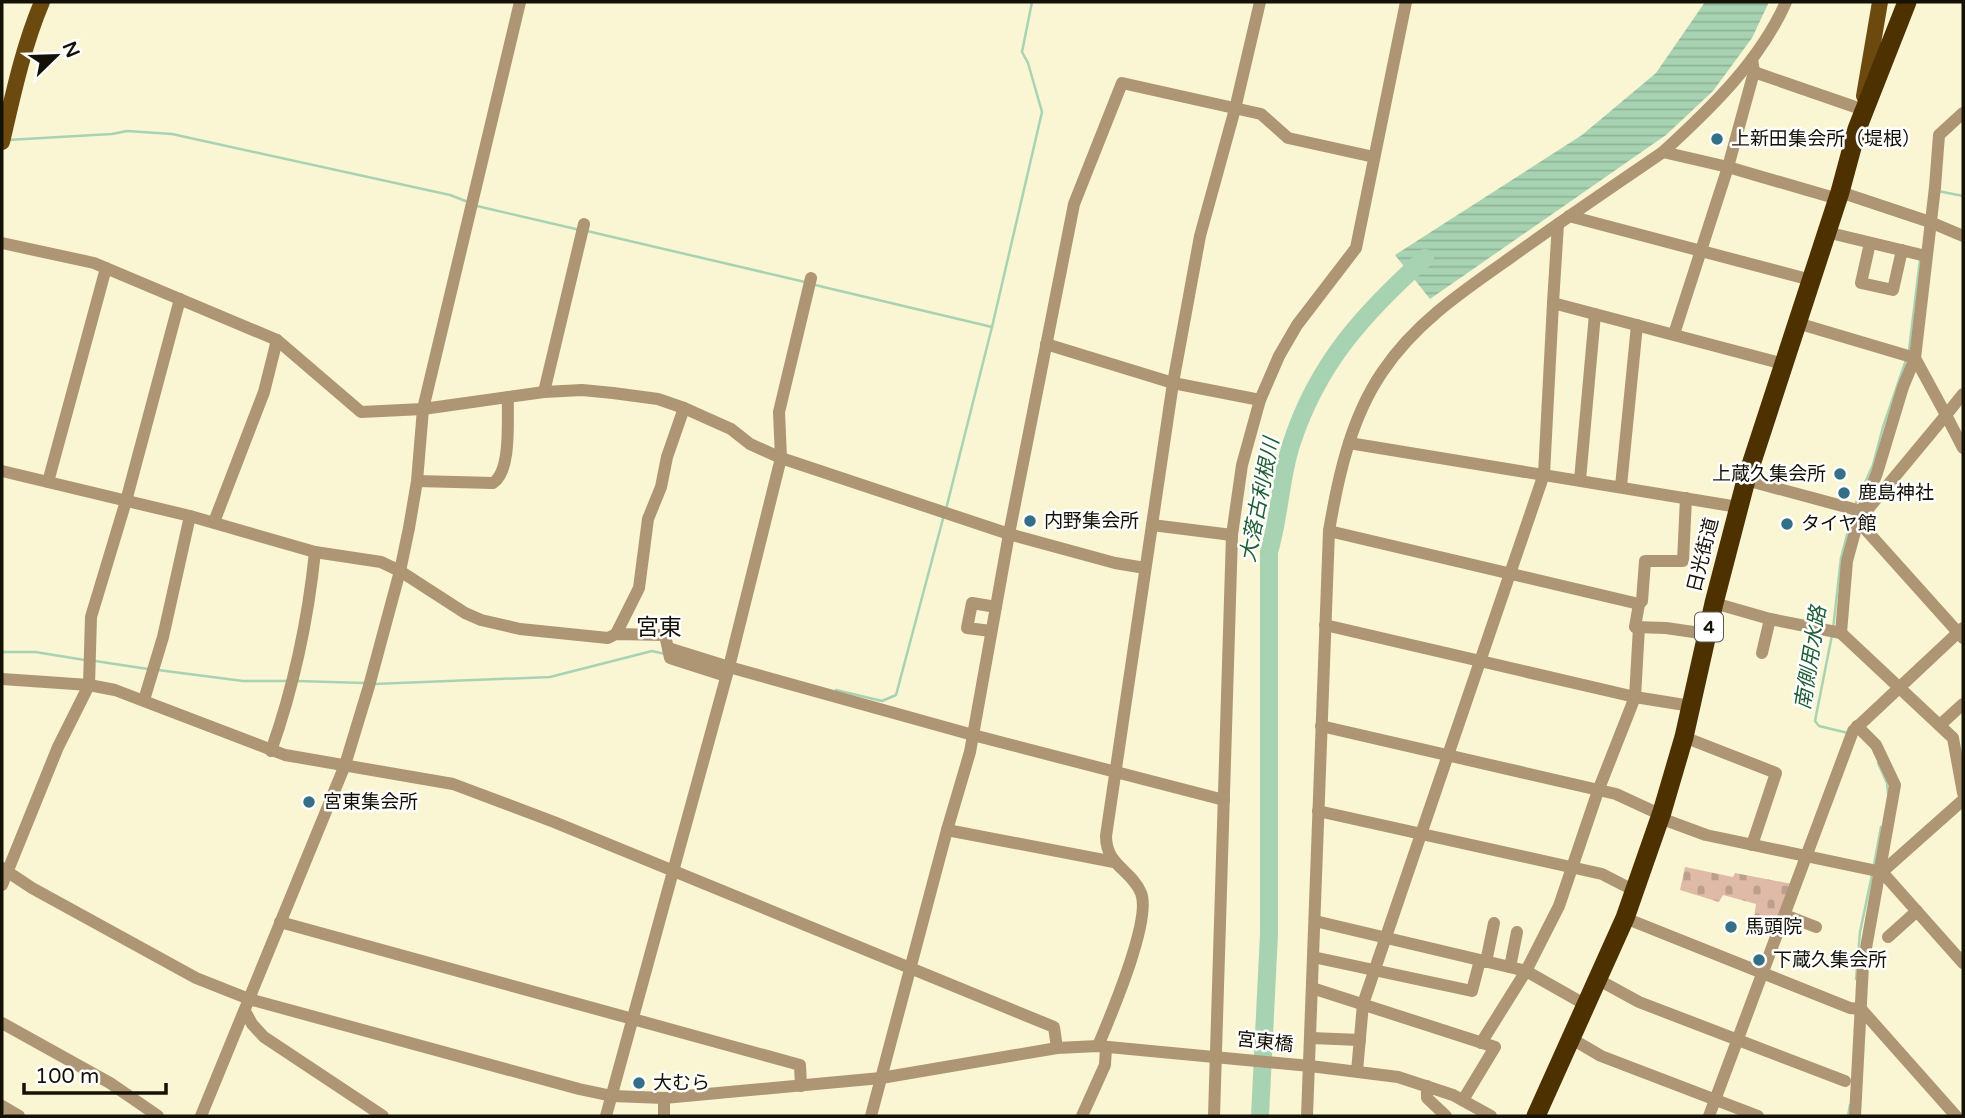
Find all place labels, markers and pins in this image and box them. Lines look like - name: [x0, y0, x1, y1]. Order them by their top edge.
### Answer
- place label: 上新田集会所（堤根）: [1731, 128, 1921, 150]
- marker: 上新田集会所（堤根）: [1709, 131, 1725, 147]
- place label: 上蔵久集会所: [1712, 463, 1826, 485]
- marker: 上蔵久集会所: [1832, 466, 1848, 482]
- place label: 鹿島神社: [1858, 482, 1934, 504]
- marker: 鹿島神社: [1836, 485, 1852, 501]
- place label: 内野集会所: [1044, 510, 1139, 532]
- marker: 内野集会所: [1022, 513, 1038, 529]
- place label: タイヤ館: [1801, 513, 1876, 535]
- marker: タイヤ館: [1779, 516, 1795, 532]
- place label: 宮東集会所: [323, 791, 418, 813]
- marker: 宮東集会所: [301, 794, 317, 810]
- place label: 馬頭院: [1745, 916, 1802, 938]
- marker: 馬頭院: [1723, 919, 1739, 935]
- place label: 下蔵久集会所: [1773, 949, 1887, 971]
- marker: 下蔵久集会所: [1751, 952, 1767, 968]
- place label: 大むら: [653, 1072, 710, 1094]
- marker: 大むら: [631, 1075, 647, 1091]

